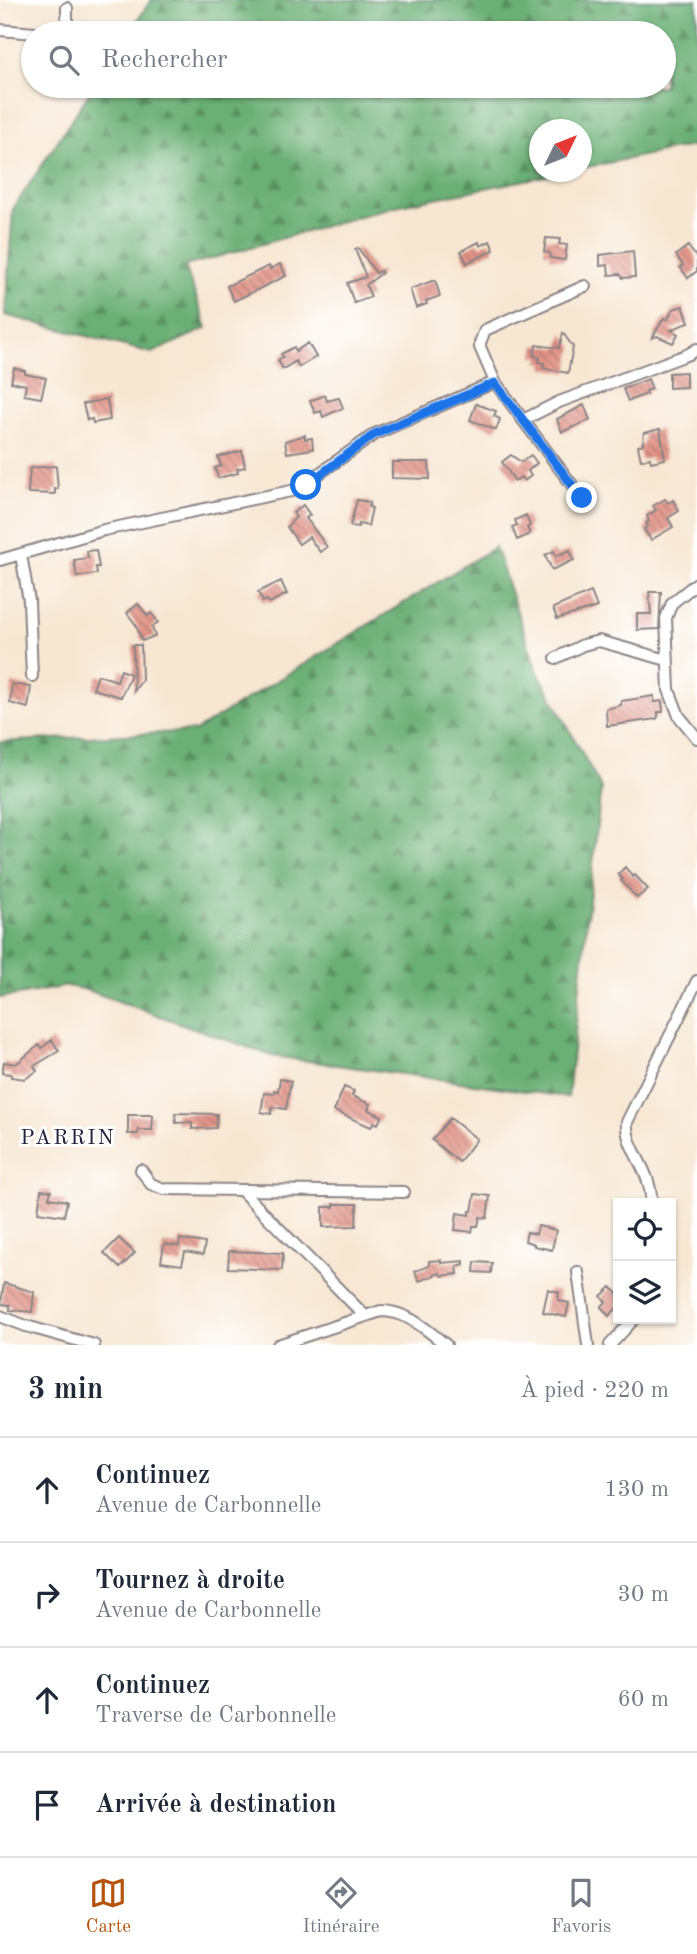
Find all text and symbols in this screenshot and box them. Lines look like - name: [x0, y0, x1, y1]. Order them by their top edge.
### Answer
- search box: [21, 21, 676, 98]
- icon: search: [45, 41, 83, 79]
- text: Rechercher: [101, 47, 228, 73]
- north arrow: [529, 119, 592, 182]
- route start: [290, 469, 321, 500]
- route end: [566, 482, 597, 513]
- district label: PARRIN: [20, 1128, 116, 1149]
- map controls: [613, 1198, 676, 1324]
- button: locate: [613, 1198, 676, 1261]
- button: layers: [613, 1261, 676, 1324]
- text: 3 min: [28, 1375, 103, 1405]
- text: À pied · 220 m: [520, 1379, 669, 1402]
- text: Continuez: [95, 1463, 210, 1489]
- icon: ahead: [28, 1471, 66, 1509]
- text: 130 m: [604, 1478, 669, 1501]
- text: Avenue de Carbonnelle: [95, 1494, 321, 1517]
- text: Tournez à droite: [95, 1568, 285, 1594]
- icon: right: [28, 1576, 66, 1614]
- text: 30 m: [618, 1583, 669, 1606]
- text: Avenue de Carbonnelle: [95, 1599, 321, 1622]
- text: Continuez: [95, 1673, 210, 1699]
- icon: ahead: [28, 1681, 66, 1719]
- text: 60 m: [618, 1688, 669, 1711]
- text: Traverse de Carbonnelle: [95, 1704, 336, 1727]
- icon: arrive: [28, 1786, 66, 1824]
- text: Arrivée à destination: [95, 1792, 337, 1818]
- tab: Carte: [86, 1874, 131, 1939]
- tab: Itinéraire: [303, 1874, 380, 1939]
- tab: Favoris: [551, 1874, 611, 1939]

